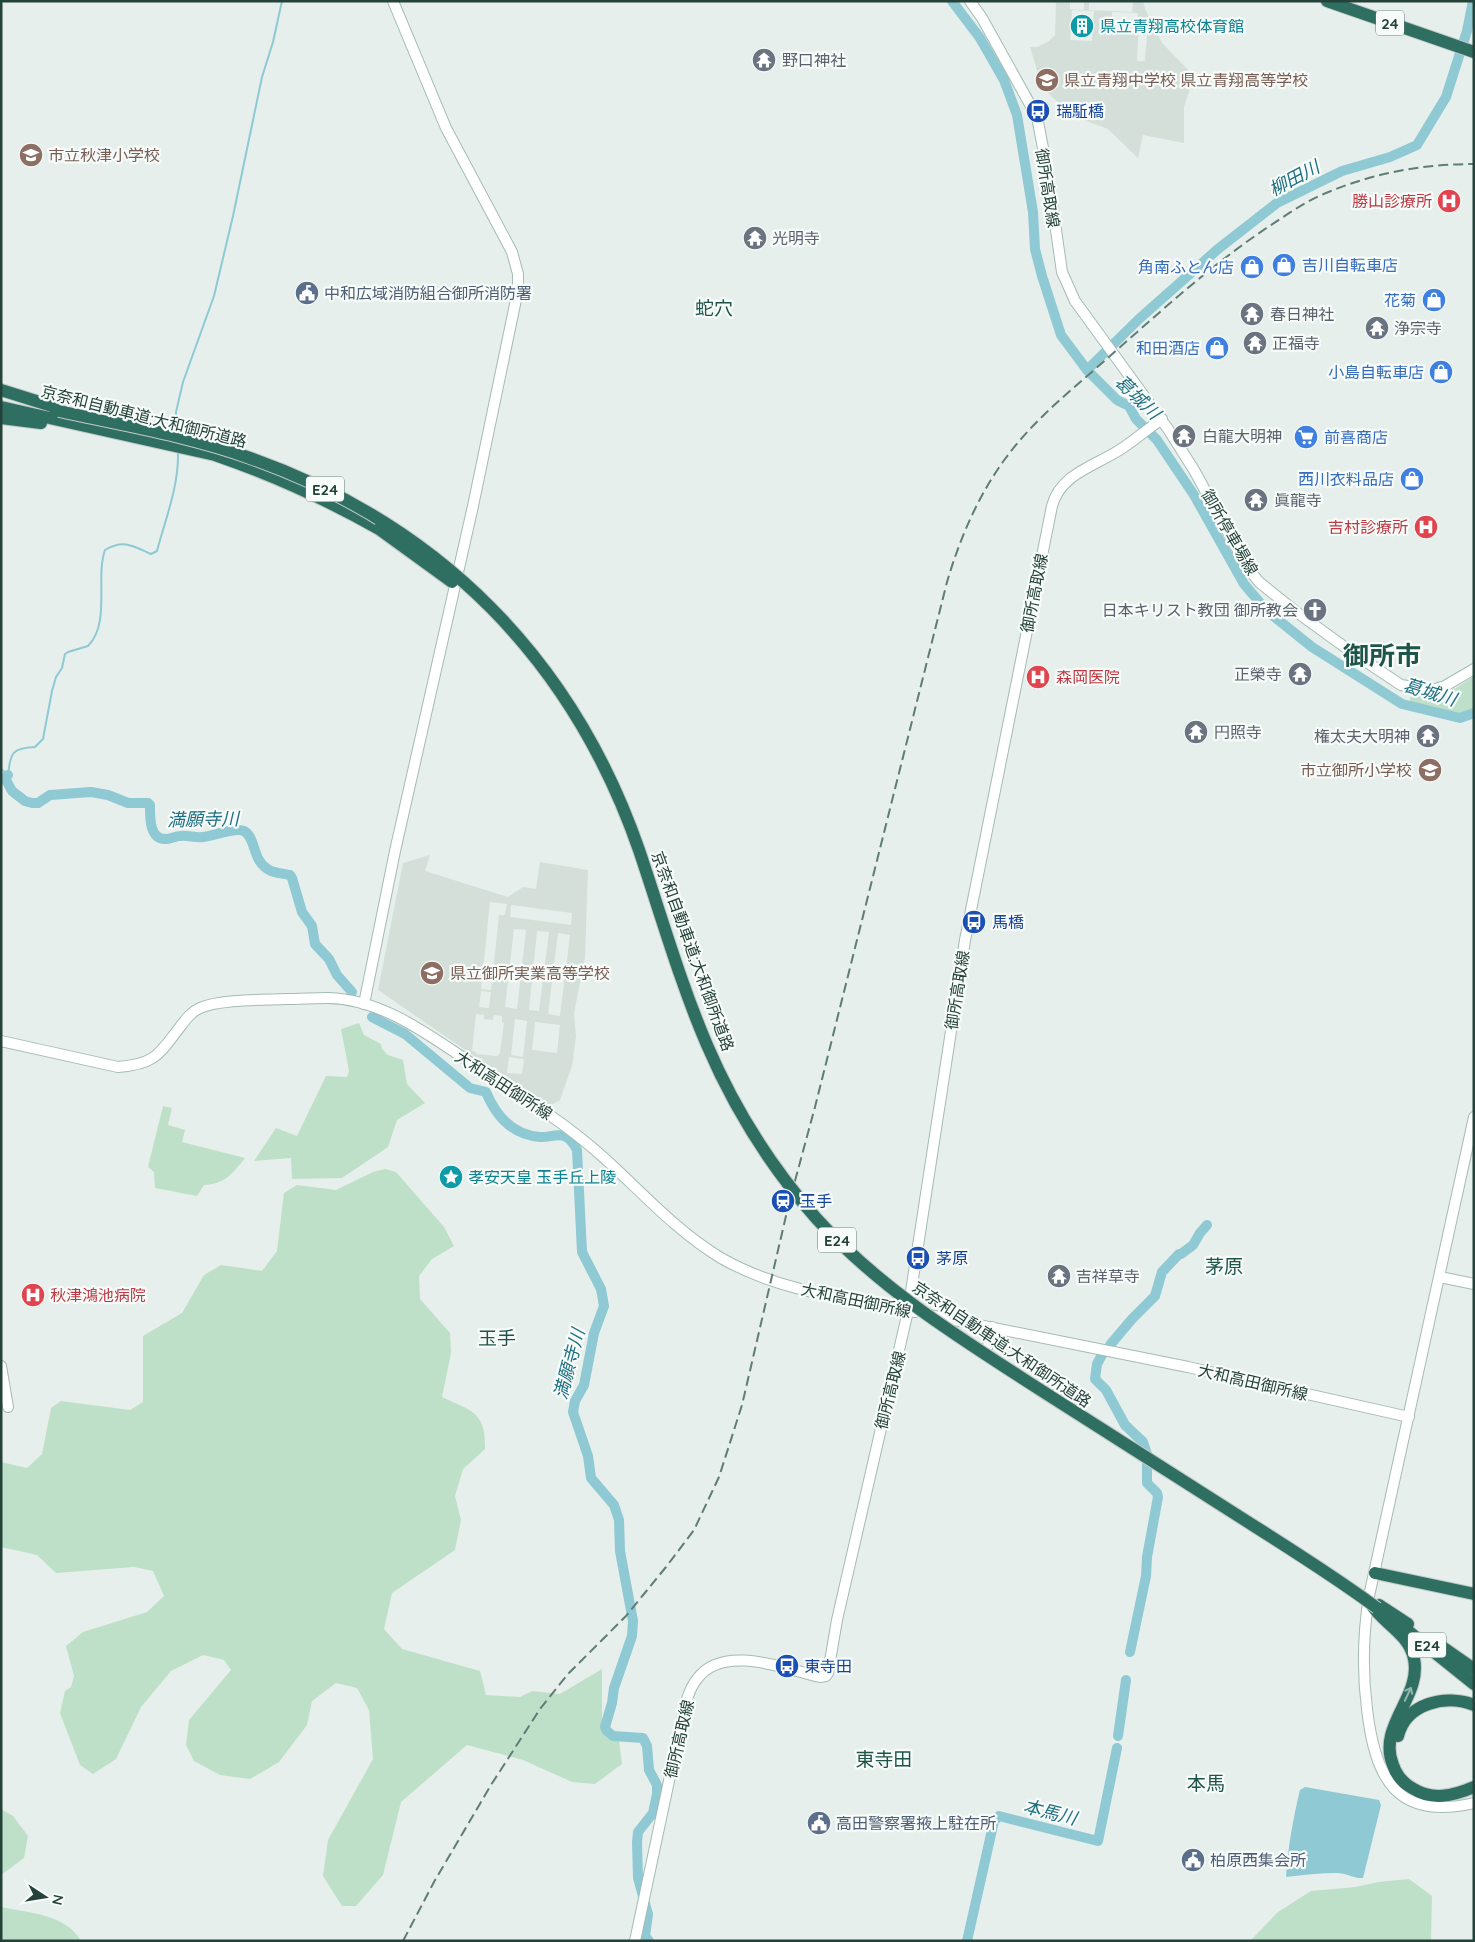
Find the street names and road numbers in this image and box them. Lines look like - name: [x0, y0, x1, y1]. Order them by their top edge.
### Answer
- road number: 24: [1376, 10, 1404, 36]
- street label: 御所高取線: [1032, 147, 1064, 229]
- street label: 京奈和自動車道;大和御所道路: [39, 381, 249, 451]
- road number: E24: [306, 476, 344, 502]
- street label: 御所停車場線: [1197, 485, 1263, 579]
- street label: 御所高取線: [1017, 552, 1051, 634]
- street label: 京奈和自動車道;大和御所道路: [647, 848, 739, 1054]
- street label: 御所高取線: [941, 949, 973, 1031]
- street label: 大和高田御所線: [452, 1046, 556, 1124]
- road number: E24: [818, 1228, 856, 1252]
- street label: 京奈和自動車道;大和御所道路: [909, 1277, 1095, 1411]
- street label: 大和高田御所線: [799, 1279, 913, 1321]
- street label: 御所高取線: [871, 1349, 909, 1431]
- street label: 大和高田御所線: [1196, 1360, 1310, 1404]
- road number: E24: [1408, 1632, 1446, 1658]
- street label: 御所高取線: [660, 1698, 698, 1780]

